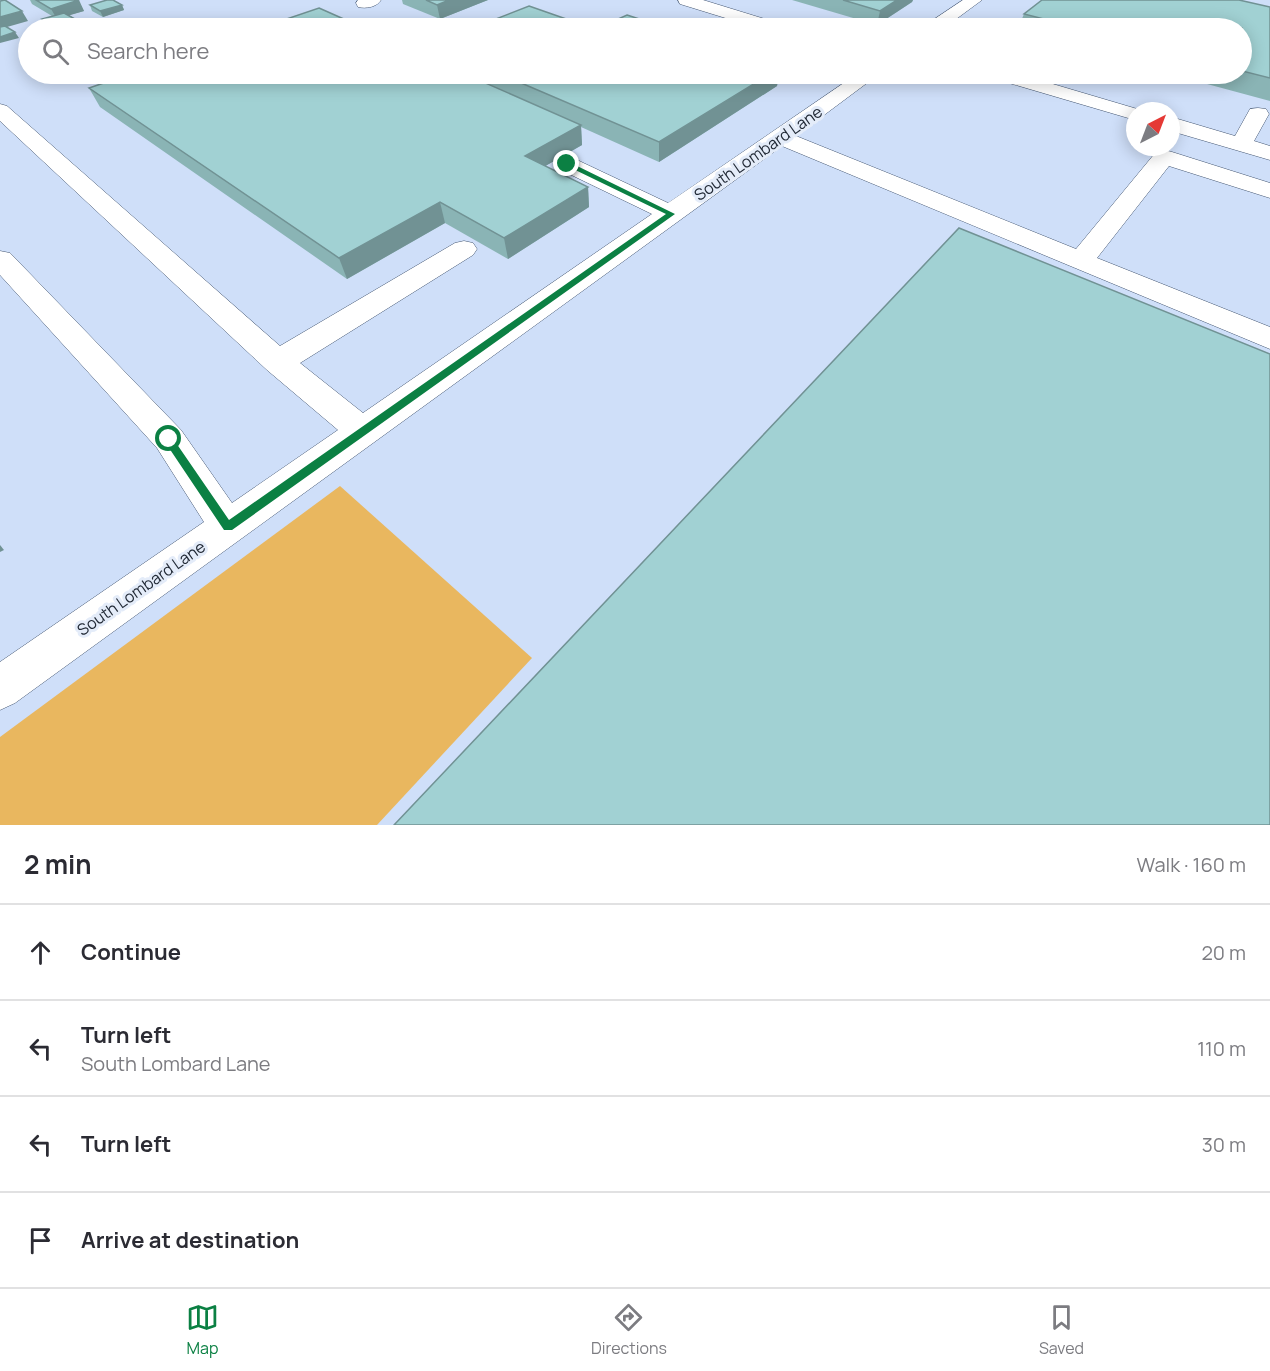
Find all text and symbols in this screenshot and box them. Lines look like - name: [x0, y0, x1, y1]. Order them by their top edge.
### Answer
- search box: [18, 18, 1252, 84]
- icon: search: [39, 35, 72, 68]
- text: Search here: [87, 36, 209, 66]
- street label: South Lombard Lane: [690, 100, 826, 206]
- north arrow: [1126, 102, 1180, 156]
- route end: [553, 150, 579, 176]
- route start: [155, 425, 181, 451]
- street label: South Lombard Lane: [73, 535, 209, 641]
- text: 2 min: [24, 846, 92, 882]
- text: Walk · 160 m: [1137, 851, 1246, 878]
- icon: ahead: [24, 936, 57, 969]
- text: Continue: [81, 937, 181, 967]
- text: 20 m: [1201, 939, 1246, 966]
- text: Turn left: [81, 1020, 171, 1050]
- icon: left: [24, 1032, 57, 1065]
- text: 110 m: [1197, 1035, 1246, 1062]
- text: South Lombard Lane: [81, 1050, 271, 1077]
- icon: left: [24, 1128, 57, 1161]
- text: Turn left: [81, 1129, 171, 1159]
- text: 30 m: [1202, 1131, 1246, 1158]
- icon: arrive: [24, 1224, 57, 1257]
- text: Arrive at destination: [81, 1225, 299, 1255]
- tab: Map: [186, 1301, 219, 1359]
- tab: Directions: [591, 1301, 667, 1359]
- tab: Saved: [1039, 1301, 1084, 1359]

